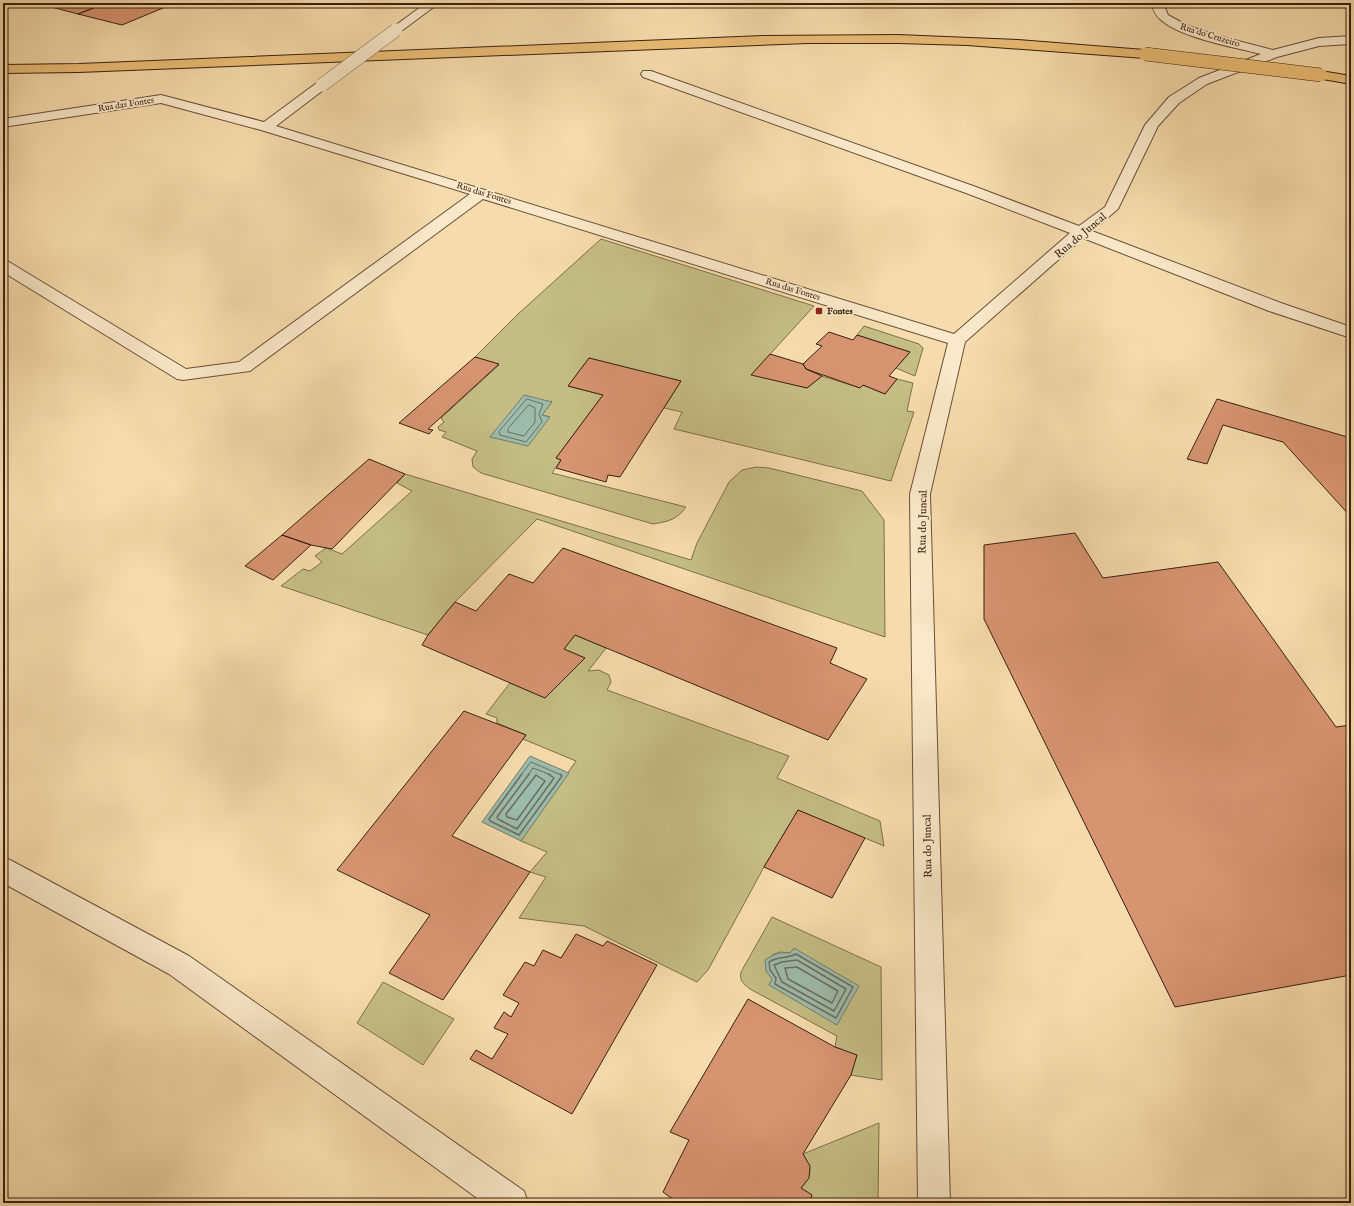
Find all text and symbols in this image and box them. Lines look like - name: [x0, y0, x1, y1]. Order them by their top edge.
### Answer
- street label: Rua do Cruzeiro: [1179, 21, 1241, 50]
- street label: Rua das Fontes: [97, 95, 155, 114]
- street label: Rua das Fontes: [455, 180, 513, 207]
- street label: Rua do Juncal: [1052, 210, 1110, 262]
- street label: Rua das Fontes: [764, 276, 822, 303]
- marker: Fontes: [814, 306, 824, 316]
- place label: Fontes: [827, 306, 853, 317]
- street label: Rua do Juncal: [915, 490, 931, 554]
- street label: Rua do Juncal: [920, 814, 936, 878]

